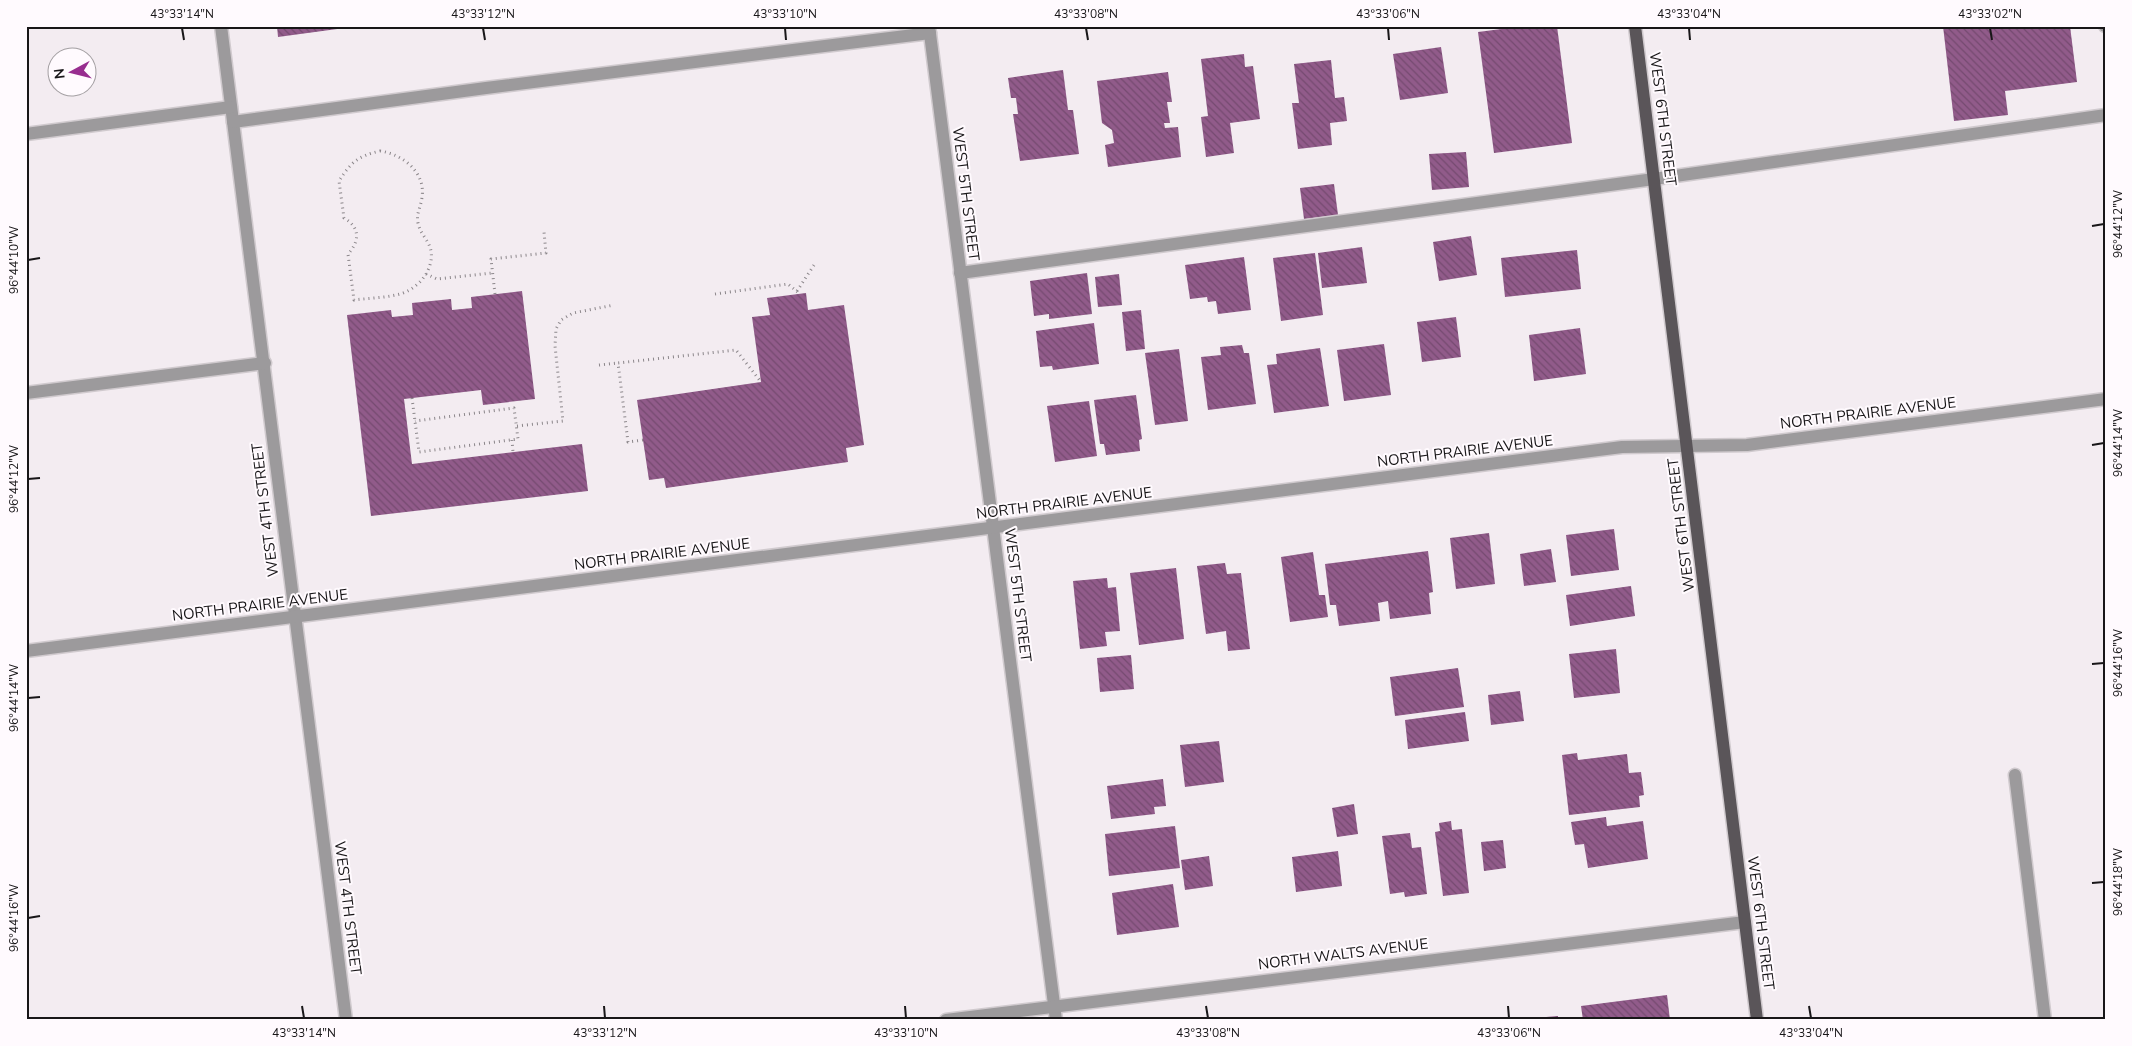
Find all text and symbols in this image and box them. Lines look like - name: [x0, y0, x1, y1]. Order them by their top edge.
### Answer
- text: 43°33'14"N: [150, 6, 214, 22]
- text: 43°33'12"N: [451, 6, 515, 22]
- text: 43°33'10"N: [753, 6, 817, 22]
- text: 43°33'08"N: [1054, 6, 1118, 22]
- text: 43°33'06"N: [1356, 6, 1420, 22]
- text: 43°33'04"N: [1657, 6, 1721, 22]
- text: 43°33'02"N: [1958, 6, 2022, 22]
- north arrow: [48, 48, 98, 98]
- street label: WEST 6TH STREET: [1645, 51, 1681, 187]
- text: N: [50, 67, 70, 80]
- street label: WEST 5TH STREET: [948, 126, 984, 262]
- text: 96°44'12"W: [2110, 190, 2126, 258]
- text: 96°44'10"W: [6, 226, 22, 294]
- street label: NORTH PRAIRIE AVENUE: [1779, 392, 1957, 434]
- text: 96°44'14"W: [2110, 409, 2126, 477]
- street label: NORTH PRAIRIE AVENUE: [1376, 430, 1554, 472]
- street label: WEST 4TH STREET: [247, 442, 283, 578]
- text: 96°44'12"W: [6, 445, 22, 513]
- street label: WEST 6TH STREET: [1663, 457, 1699, 593]
- street label: NORTH PRAIRIE AVENUE: [975, 482, 1153, 524]
- street label: WEST 5TH STREET: [1000, 527, 1036, 663]
- street label: NORTH PRAIRIE AVENUE: [573, 533, 751, 575]
- street label: NORTH PRAIRIE AVENUE: [171, 584, 349, 626]
- text: 96°44'16"W: [2110, 629, 2126, 697]
- text: 96°44'14"W: [6, 664, 22, 732]
- street label: WEST 4TH STREET: [330, 840, 366, 976]
- text: 96°44'18"W: [2110, 848, 2126, 916]
- street label: WEST 6TH STREET: [1743, 855, 1779, 991]
- text: 96°44'16"W: [6, 884, 22, 952]
- street label: NORTH WALTS AVENUE: [1257, 934, 1429, 974]
- text: 43°33'14"N: [272, 1025, 336, 1041]
- text: 43°33'12"N: [573, 1025, 637, 1041]
- text: 43°33'10"N: [874, 1025, 938, 1041]
- text: 43°33'08"N: [1176, 1025, 1240, 1041]
- text: 43°33'06"N: [1477, 1025, 1541, 1041]
- text: 43°33'04"N: [1779, 1025, 1843, 1041]

